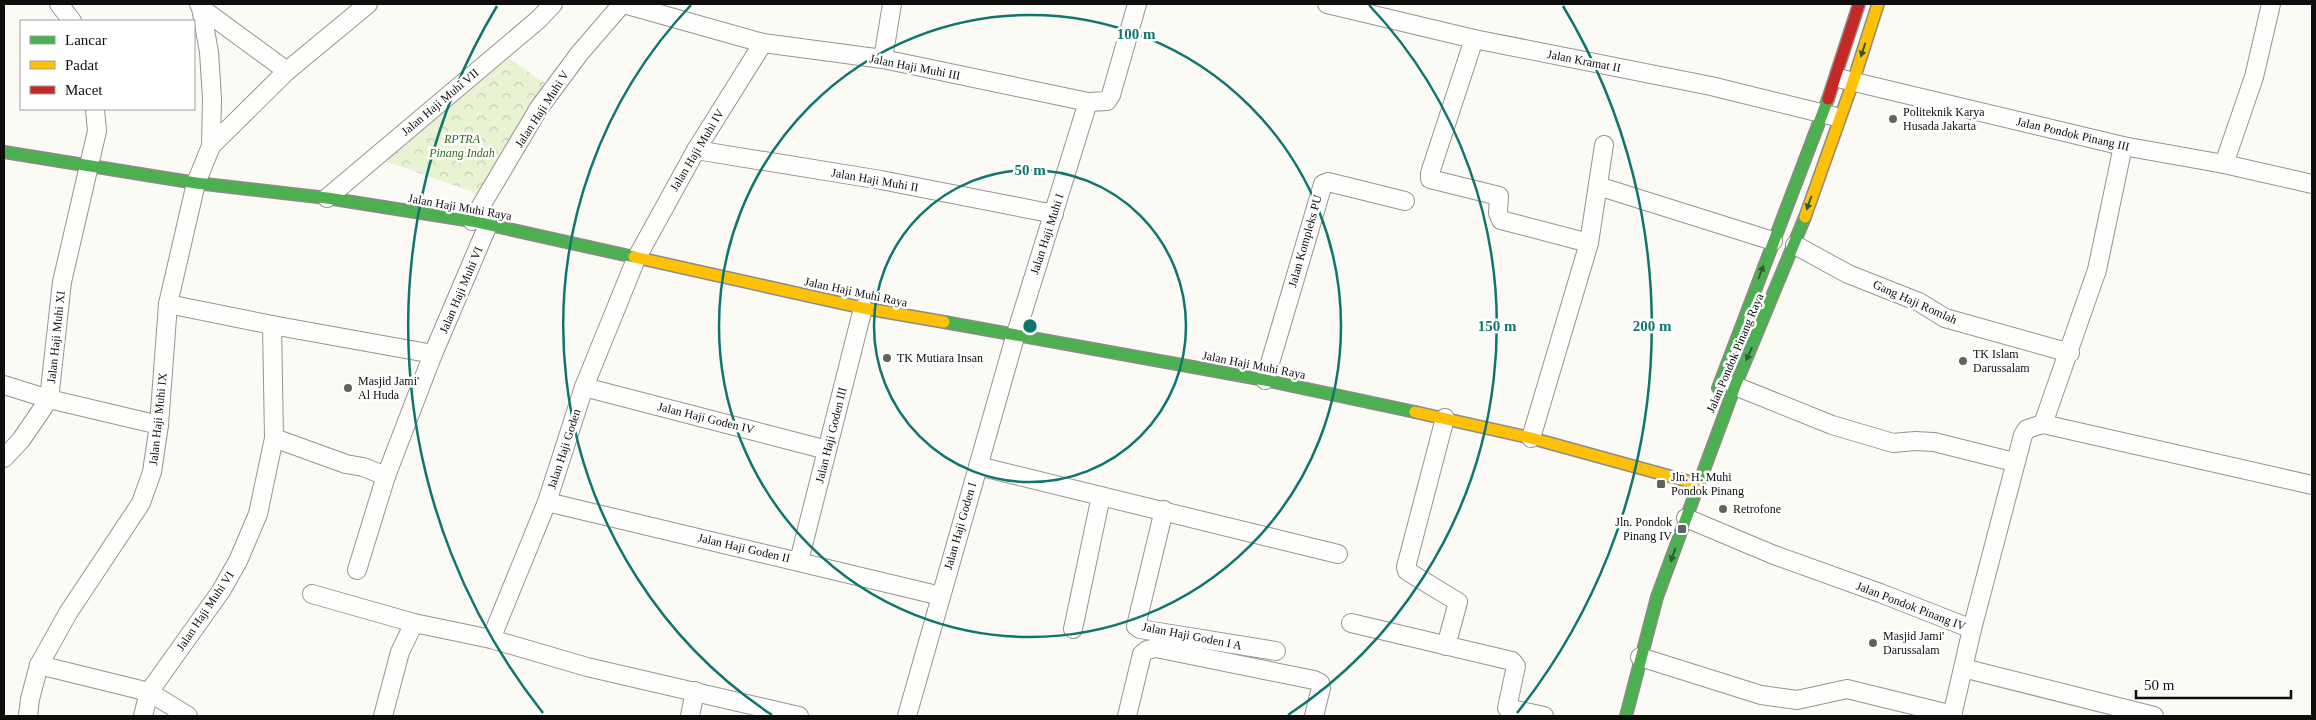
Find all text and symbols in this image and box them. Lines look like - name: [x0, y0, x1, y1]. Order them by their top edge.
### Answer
- legend: [20, 20, 195, 110]
- text: 100 m: [1117, 26, 1156, 42]
- text: Lancar: [65, 32, 107, 48]
- one-way arrow: [1859, 43, 1867, 58]
- street label: Jalan Kramat II: [1546, 47, 1622, 75]
- street label: Jalan Haji Muhi III: [868, 51, 962, 83]
- text: Padat: [65, 57, 99, 73]
- street label: Jalan Haji Muhi VII: [398, 66, 482, 138]
- street label: Jalan Haji Muhi V: [512, 68, 572, 150]
- text: Macet: [65, 82, 103, 98]
- place label: Politeknik Karya Husada Jakarta: [1903, 105, 1985, 133]
- street label: Jalan Haji Muhi IV: [667, 106, 727, 193]
- marker: Politeknik Karya Husada Jakarta: [1887, 113, 1899, 125]
- street label: Jalan Pondok Pinang III: [2015, 114, 2131, 154]
- park label: RPTRA Pinang Indah: [428, 132, 495, 160]
- text: 50 m: [1014, 162, 1046, 178]
- street label: Jalan Haji Muhi II: [830, 165, 920, 195]
- street label: Jalan Haji Muhi Raya: [407, 191, 514, 223]
- street label: Jalan Haji Muhi I: [1027, 192, 1067, 276]
- street label: Jalan Kompleks PU: [1285, 193, 1325, 289]
- one-way arrow: [1805, 196, 1812, 211]
- street label: Jalan Haji Muhi VI: [436, 245, 486, 335]
- one-way arrow: [1758, 264, 1765, 279]
- street label: Jalan Haji Muhi Raya: [803, 274, 909, 310]
- street label: Gang Haji Romlah: [1871, 277, 1959, 327]
- street label: Jalan Haji Muhi XI: [44, 290, 68, 384]
- street label: Jalan Pondok Pinang Raya: [1703, 291, 1767, 415]
- centre of rings: [1021, 317, 1039, 335]
- text: 150 m: [1478, 318, 1517, 334]
- text: 200 m: [1633, 318, 1672, 334]
- one-way arrow: [1744, 347, 1752, 361]
- place label: TK Islam Darussalam: [1973, 347, 2030, 375]
- street label: Jalan Haji Muhi Raya: [1201, 348, 1308, 382]
- place label: TK Mutiara Insan: [897, 351, 983, 365]
- marker: TK Mutiara Insan: [881, 352, 893, 364]
- marker: TK Islam Darussalam: [1957, 355, 1969, 367]
- street label: Jalan Haji Muhi IX: [146, 372, 170, 466]
- place label: Masjid Jami' Al Huda: [358, 374, 419, 402]
- marker: Masjid Jami' Al Huda: [342, 382, 354, 394]
- street label: Jalan Haji Goden III: [812, 386, 850, 484]
- street label: Jalan Haji Goden IV: [656, 399, 756, 437]
- street label: Jalan Haji Goden: [544, 407, 584, 491]
- place label: Jln. H. Muhi Pondok Pinang: [1671, 470, 1744, 498]
- marker: Jln. H. Muhi Pondok Pinang: [1655, 478, 1667, 490]
- street label: Jalan Haji Goden I: [941, 481, 979, 571]
- place label: Retrofone: [1733, 502, 1781, 516]
- marker: Retrofone: [1717, 503, 1729, 515]
- place label: Jln. Pondok Pinang IV: [1615, 515, 1672, 543]
- marker: Jln. Pondok Pinang IV: [1676, 523, 1688, 535]
- street label: Jalan Haji Goden II: [696, 531, 792, 565]
- one-way arrow: [1669, 548, 1677, 563]
- street label: Jalan Haji Muhi VI: [173, 569, 237, 653]
- street label: Jalan Pondok Pinang IV: [1854, 579, 1968, 633]
- street label: Jalan Haji Goden I A: [1141, 619, 1243, 653]
- place label: Masjid Jami' Darussalam: [1883, 629, 1944, 657]
- marker: Masjid Jami' Darussalam: [1867, 637, 1879, 649]
- scale bar: [2136, 668, 2291, 700]
- text: 50 m: [2144, 677, 2175, 693]

